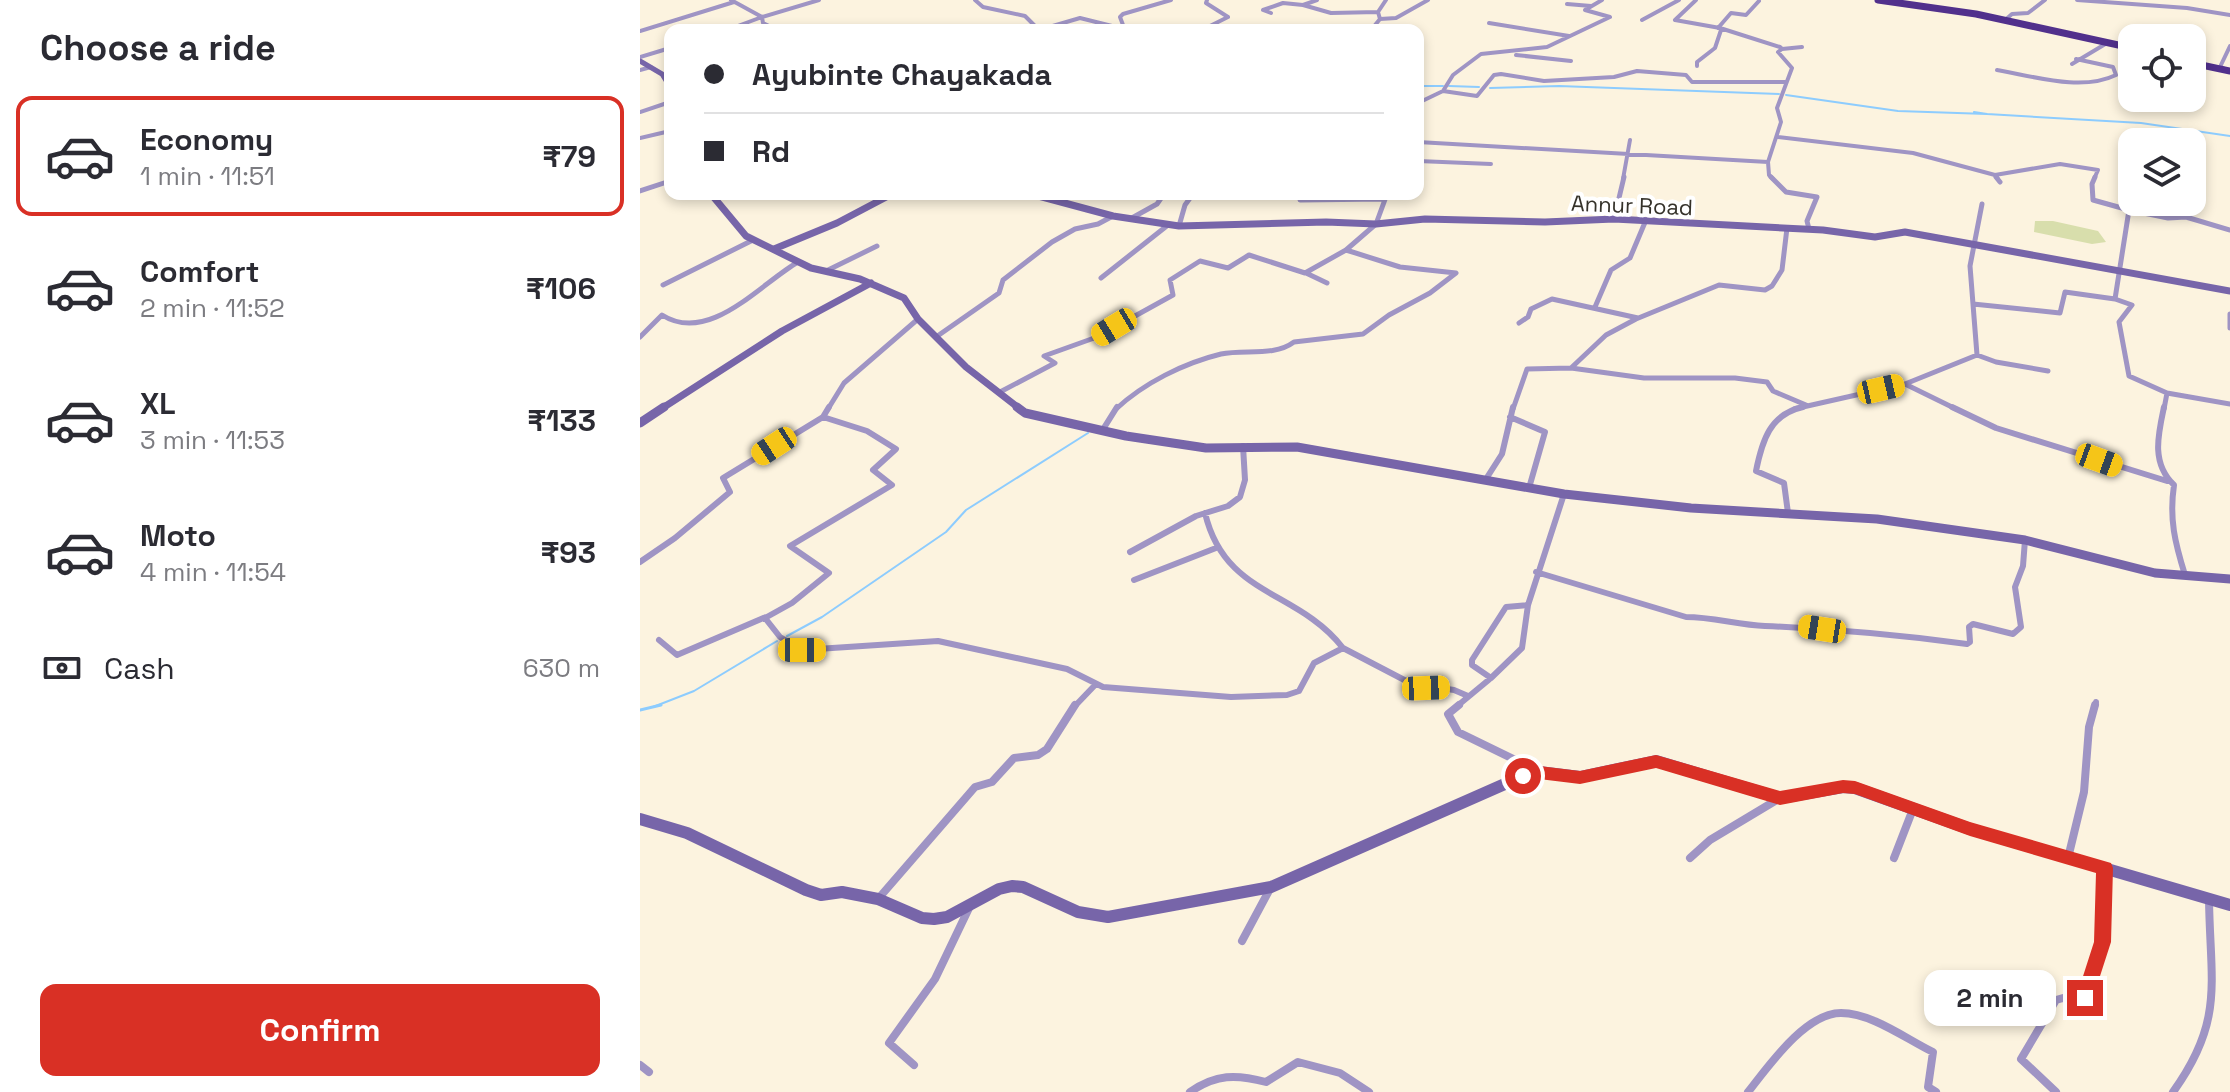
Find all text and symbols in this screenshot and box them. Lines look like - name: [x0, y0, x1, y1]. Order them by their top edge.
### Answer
- map controls: [2118, 24, 2206, 216]
- button: locate: [2118, 24, 2206, 112]
- text: Choose a ride: [40, 25, 276, 71]
- text: Ayubinte Chayakada: [752, 55, 1052, 94]
- icon: car: [44, 120, 116, 192]
- text: Economy: [140, 120, 273, 159]
- button: layers: [2118, 128, 2206, 216]
- text: Rd: [752, 132, 790, 171]
- text: ₹79: [542, 137, 596, 176]
- text: 1 min · 11:51: [140, 159, 275, 193]
- street label: Annur Road: [1571, 189, 1693, 221]
- icon: car: [44, 252, 116, 324]
- text: Comfort: [140, 252, 259, 291]
- text: ₹106: [526, 269, 596, 308]
- text: 2 min · 11:52: [140, 291, 285, 325]
- car: [1087, 304, 1141, 350]
- car: [1855, 372, 1907, 406]
- icon: car: [44, 384, 116, 456]
- text: XL: [140, 384, 176, 423]
- text: ₹133: [527, 401, 596, 440]
- text: 3 min · 11:53: [140, 423, 285, 457]
- car: [747, 423, 801, 469]
- car: [2072, 441, 2126, 479]
- icon: car: [44, 516, 116, 588]
- text: Moto: [140, 516, 216, 555]
- text: ₹93: [541, 533, 596, 572]
- text: 4 min · 11:54: [140, 555, 286, 589]
- car: [1796, 613, 1848, 645]
- car: [778, 638, 826, 662]
- icon: cash: [40, 646, 84, 690]
- text: Cash: [104, 649, 175, 688]
- text: 630 m: [523, 651, 600, 685]
- car: [1402, 675, 1450, 701]
- route start: [1505, 758, 1541, 794]
- callout: 2 min: [1925, 970, 2057, 1026]
- route end: [2067, 980, 2103, 1016]
- text: 2 min: [1956, 981, 2024, 1015]
- button: Confirm: [40, 984, 600, 1076]

